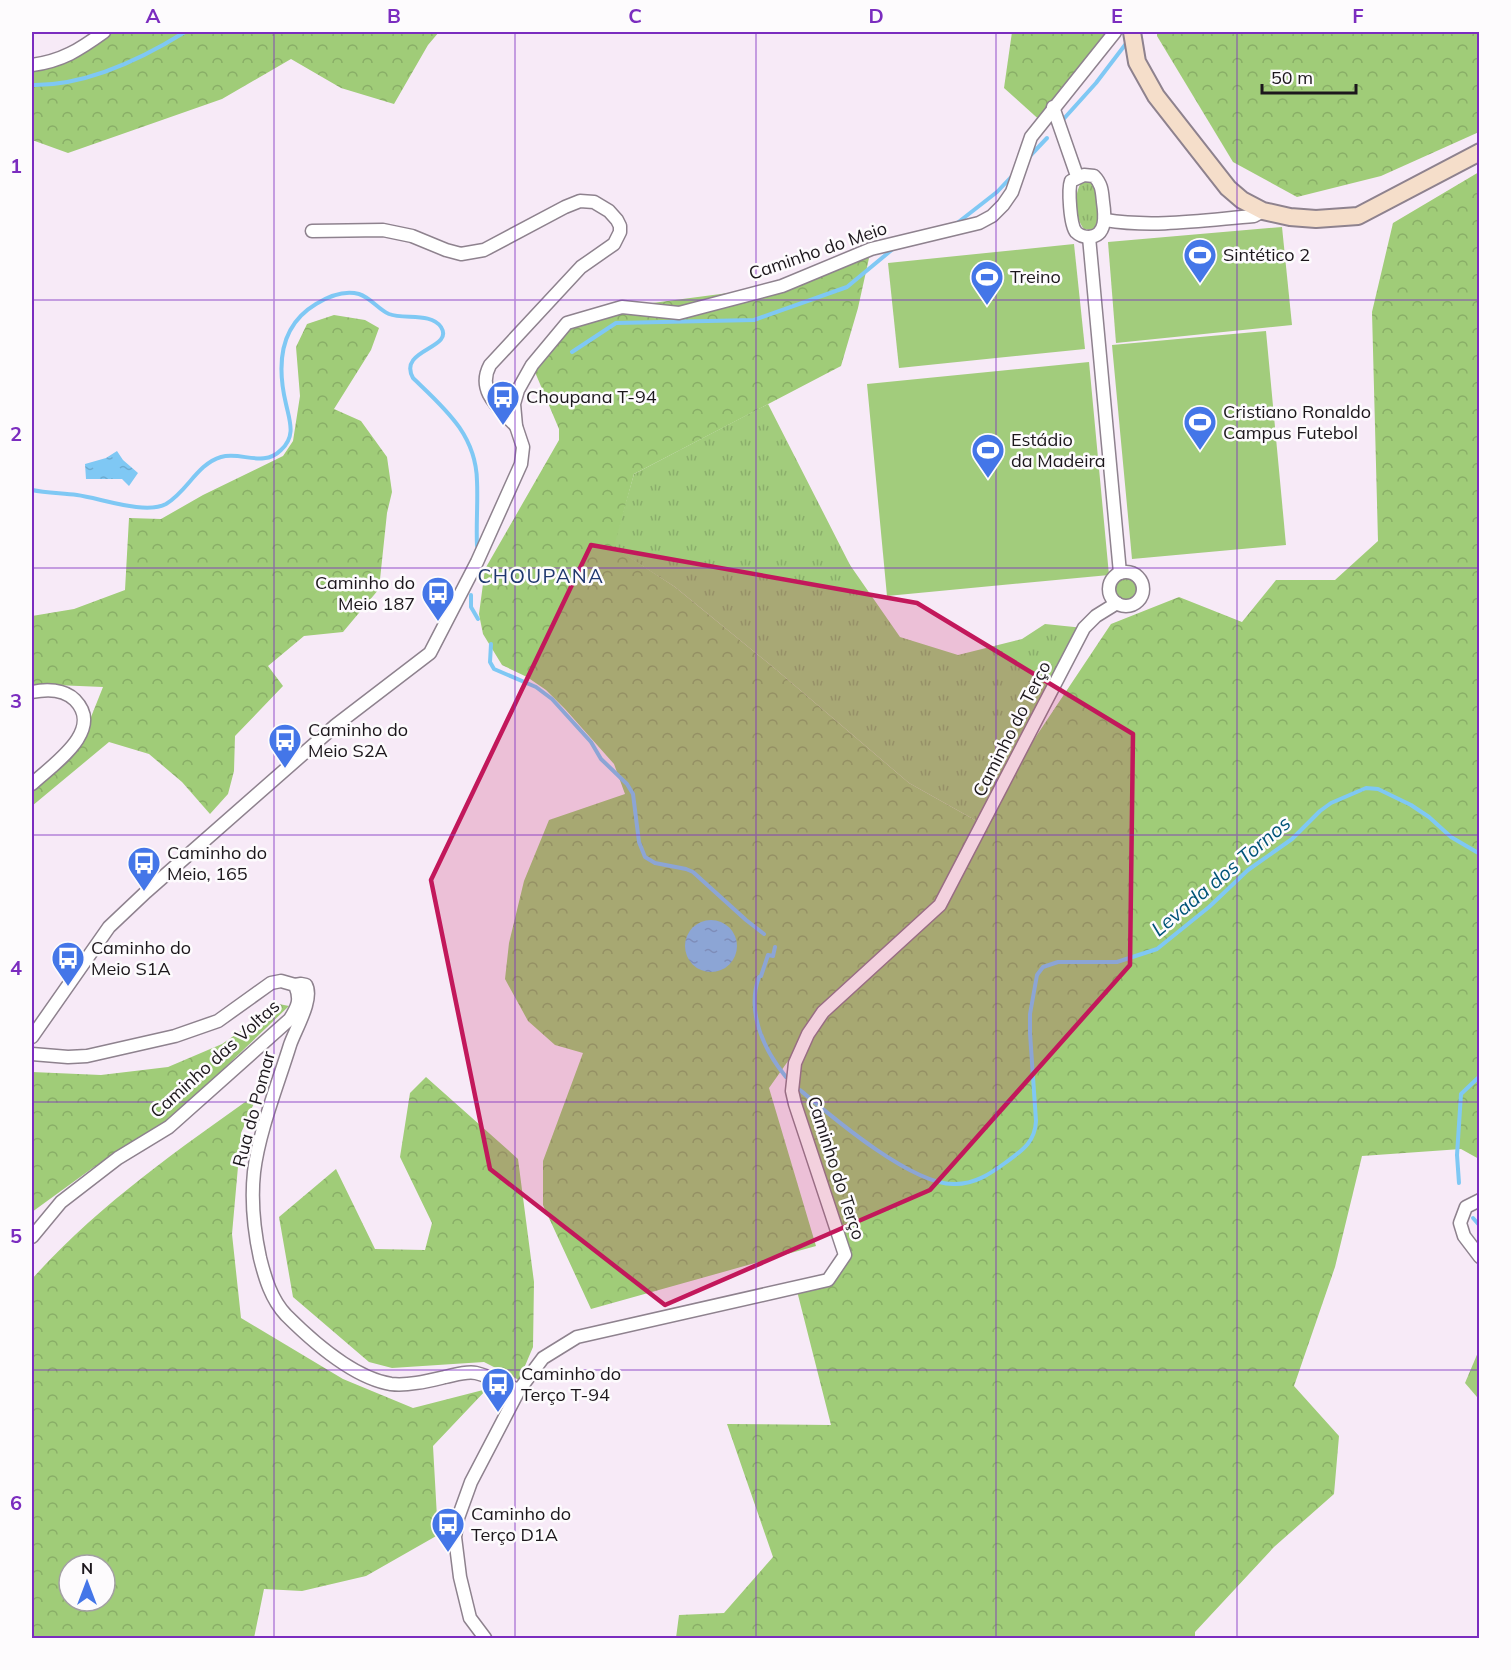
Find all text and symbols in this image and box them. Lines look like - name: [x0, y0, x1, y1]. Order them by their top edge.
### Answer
- text: A: [146, 3, 161, 28]
- text: B: [387, 3, 401, 28]
- text: C: [628, 3, 642, 28]
- text: D: [868, 3, 884, 28]
- text: E: [1111, 3, 1123, 28]
- text: F: [1352, 3, 1364, 28]
- scale bar: [1262, 57, 1356, 95]
- text: 50 m: [1271, 66, 1313, 89]
- text: 1: [10, 153, 22, 178]
- street label: Caminho do Meio: [746, 216, 890, 285]
- sports icon: Sintético 2: [1182, 237, 1218, 284]
- place label: Sintético 2: [1223, 243, 1310, 266]
- sports icon: Treino: [969, 259, 1005, 306]
- place label: Treino: [1010, 265, 1061, 288]
- bus stop icon: Choupana T-94: [485, 379, 521, 426]
- place label: Choupana T-94: [526, 385, 657, 408]
- place label: Cristiano Ronaldo Campus Futebol: [1223, 400, 1371, 444]
- sports icon: Cristiano Ronaldo Campus Futebol: [1182, 404, 1218, 451]
- text: 2: [10, 421, 22, 446]
- place label: Estádio da Madeira: [1011, 428, 1106, 472]
- sports icon: Estádio da Madeira: [970, 432, 1006, 479]
- district label: CHOUPANA: [478, 563, 604, 588]
- place label: Caminho do Meio 187: [315, 571, 415, 615]
- bus stop icon: Caminho do Meio 187: [420, 575, 456, 622]
- street label: Caminho do Terço: [967, 657, 1056, 801]
- text: 3: [10, 688, 22, 713]
- place label: Caminho do Meio S2A: [308, 718, 408, 762]
- bus stop icon: Caminho do Meio S2A: [267, 722, 303, 769]
- water label: Levada dos Tornos: [1146, 810, 1295, 941]
- place label: Caminho do Meio, 165: [167, 841, 267, 885]
- bus stop icon: Caminho do Meio, 165: [126, 845, 162, 892]
- place label: Caminho do Meio S1A: [91, 936, 191, 980]
- bus stop icon: Caminho do Meio S1A: [50, 940, 86, 987]
- text: 4: [10, 955, 22, 980]
- street label: Caminho das Voltas: [145, 994, 284, 1123]
- street label: Rua do Pomar: [227, 1048, 280, 1169]
- street label: Caminho do Terço: [802, 1093, 871, 1242]
- text: 5: [10, 1223, 22, 1248]
- place label: Caminho do Terço T-94: [521, 1362, 621, 1406]
- bus stop icon: Caminho do Terço T-94: [480, 1366, 516, 1413]
- text: 6: [10, 1490, 22, 1515]
- place label: Caminho do Terço D1A: [471, 1502, 571, 1546]
- bus stop icon: Caminho do Terço D1A: [430, 1506, 466, 1553]
- north arrow: [57, 1553, 117, 1613]
- text: N: [81, 1558, 93, 1578]

